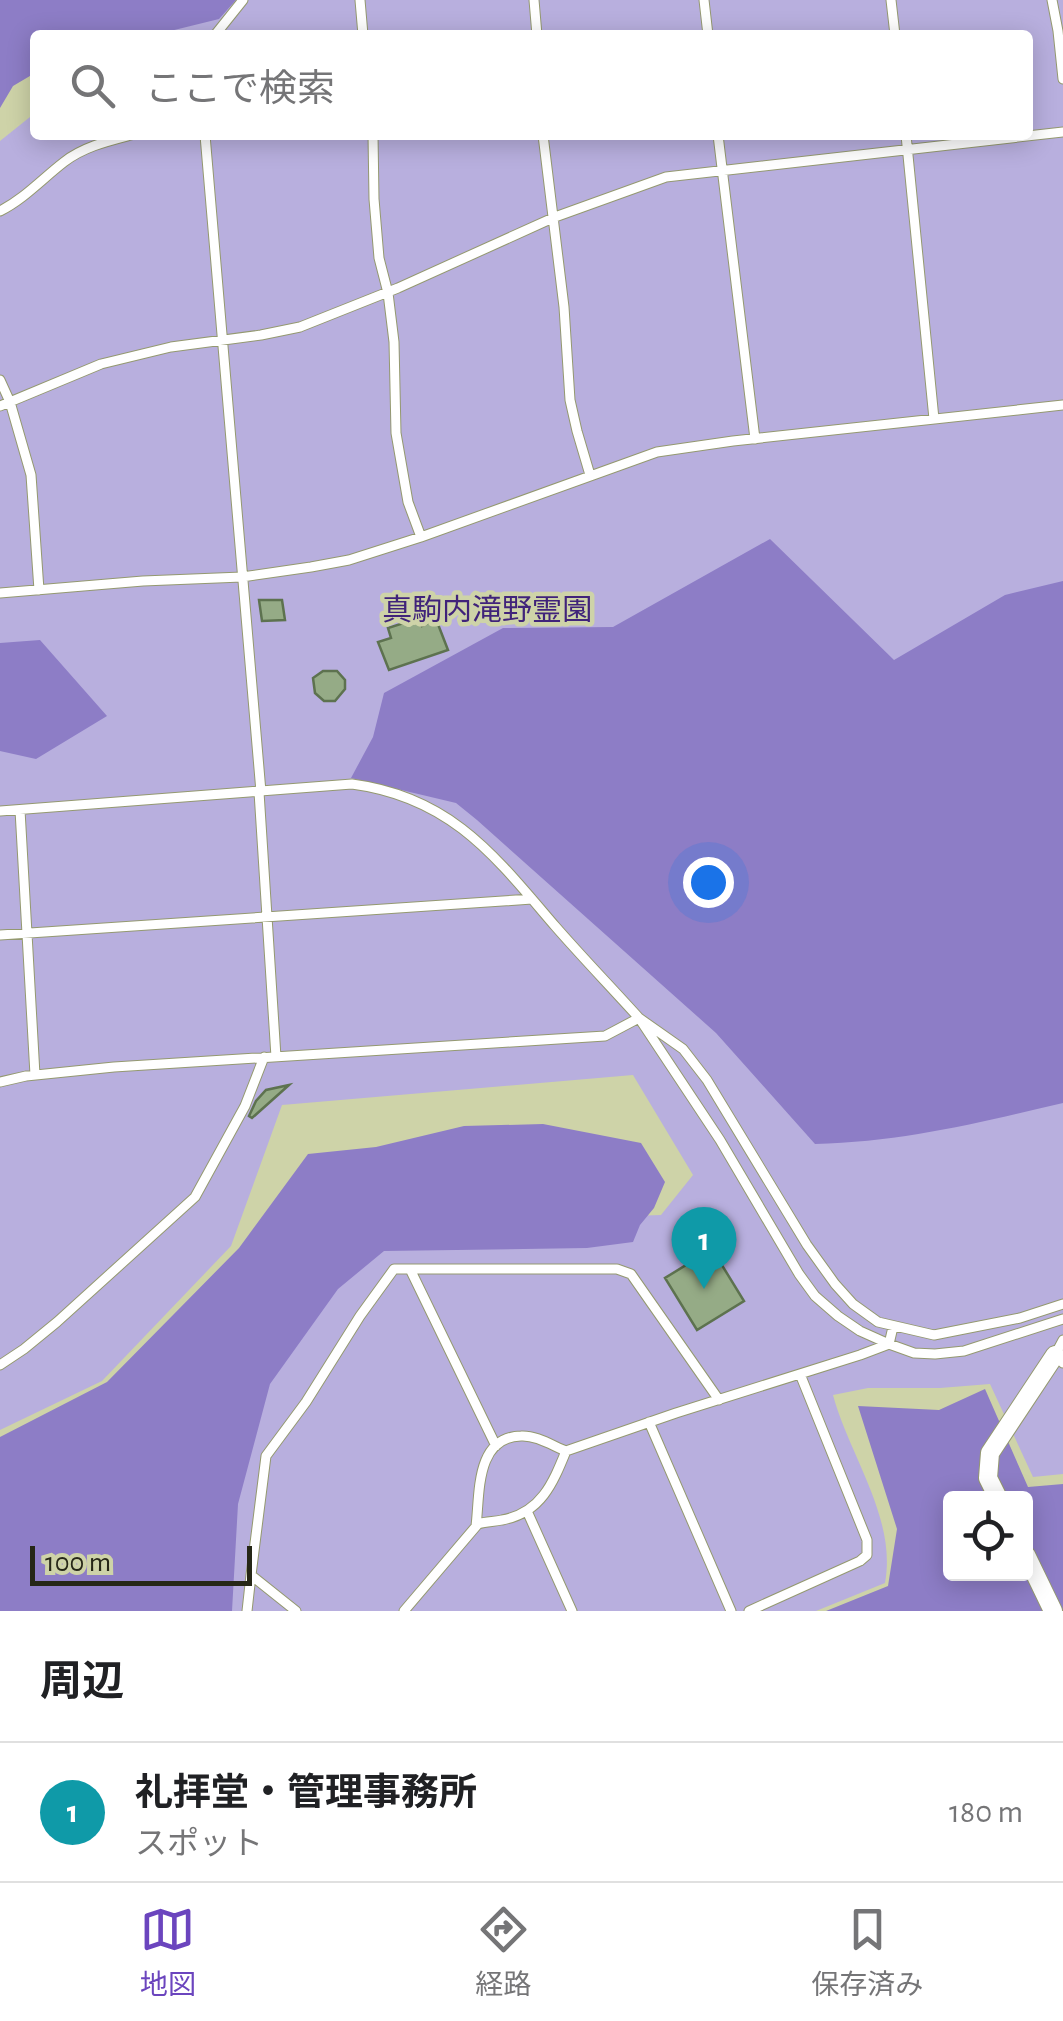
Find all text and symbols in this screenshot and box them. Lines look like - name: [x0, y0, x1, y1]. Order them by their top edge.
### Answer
- search box: [30, 30, 1033, 140]
- icon: search: [65, 58, 120, 113]
- text: ここで検索: [145, 71, 335, 109]
- park label: 真駒内滝野霊園: [382, 594, 592, 626]
- your location: [683, 857, 734, 908]
- pin: 1: [672, 1206, 736, 1289]
- map controls: [943, 1491, 1033, 1581]
- button: locate: [943, 1491, 1033, 1581]
- scale bar: [30, 1541, 252, 1586]
- text: 100 m: [45, 1549, 111, 1577]
- text: 周辺: [40, 1661, 124, 1703]
- text: 礼拝堂・管理事務所: [135, 1775, 477, 1813]
- text: 1: [67, 1796, 78, 1828]
- text: 180 m: [949, 1796, 1023, 1828]
- text: スポット: [135, 1828, 263, 1860]
- tab: 地図: [140, 1902, 196, 2003]
- tab: 経路: [475, 1902, 531, 2003]
- tab: 保存済み: [811, 1902, 923, 2003]

